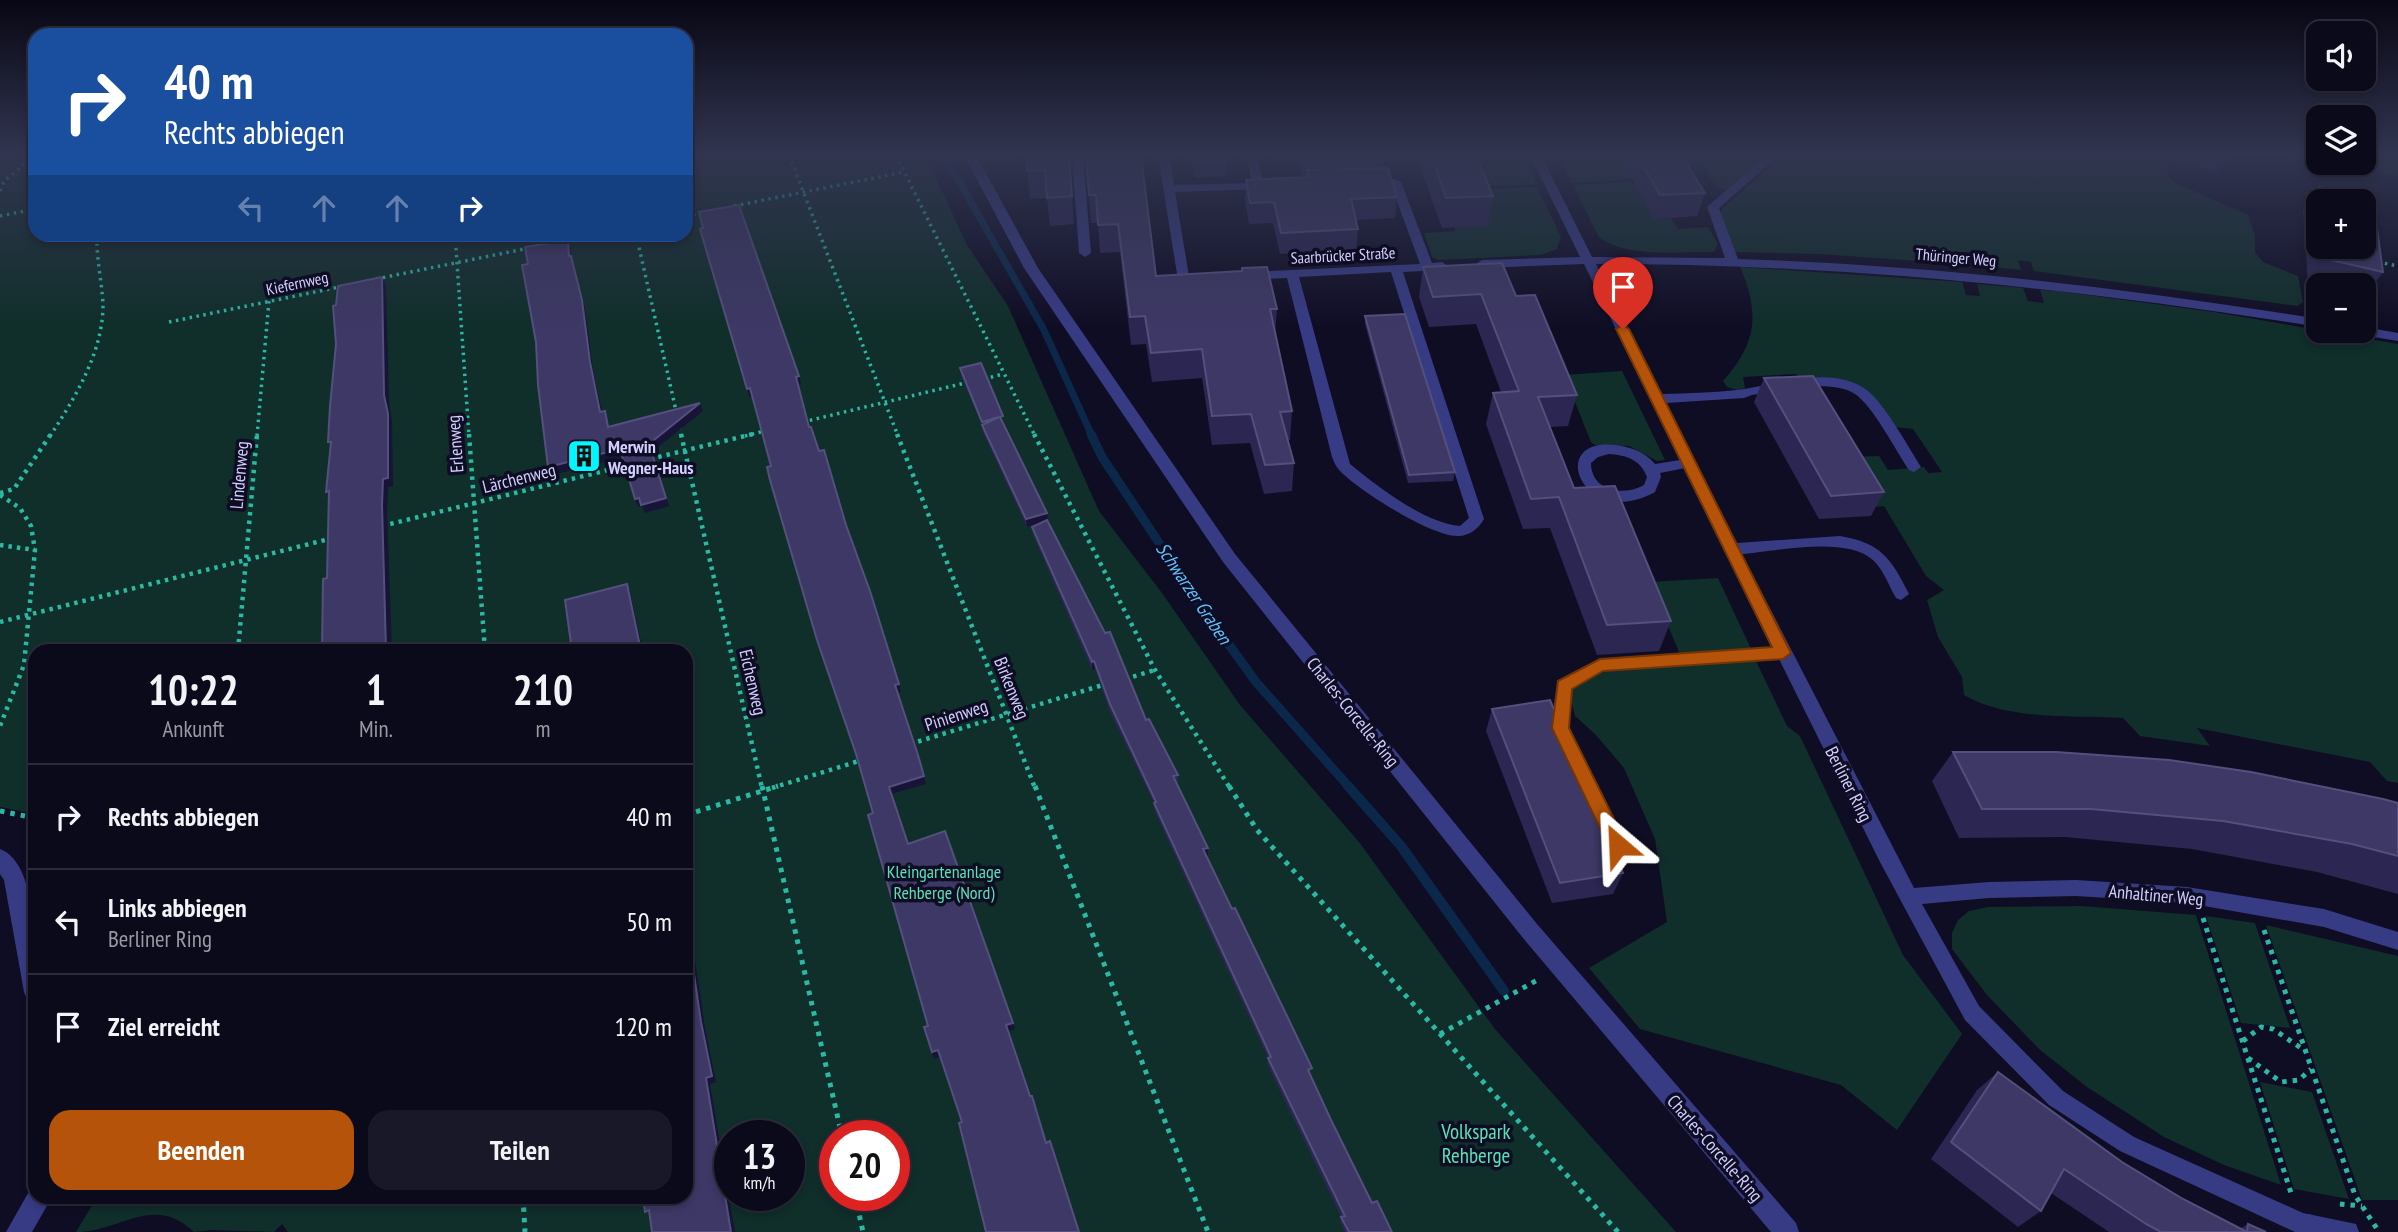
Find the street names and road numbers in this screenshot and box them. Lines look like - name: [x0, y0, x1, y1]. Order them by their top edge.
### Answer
- street label: Saarbrücker Straße: [1290, 242, 1396, 268]
- street label: Thüringer Weg: [1915, 244, 1997, 270]
- street label: Kiefernweg: [264, 267, 330, 299]
- street label: Erlenweg: [442, 414, 468, 474]
- street label: Lindenweg: [225, 440, 253, 510]
- street label: Lärchenweg: [480, 458, 558, 498]
- street label: Eichenweg: [734, 647, 772, 717]
- street label: Charles-Corcelle-Ring: [1302, 652, 1404, 772]
- street label: Birkenweg: [989, 654, 1035, 722]
- street label: Pinienweg: [922, 694, 990, 736]
- street label: Berliner Ring: [1820, 743, 1878, 825]
- street label: Anhaltiner Weg: [2108, 879, 2204, 911]
- street label: Charles-Corcelle-Ring: [1662, 1090, 1768, 1206]

